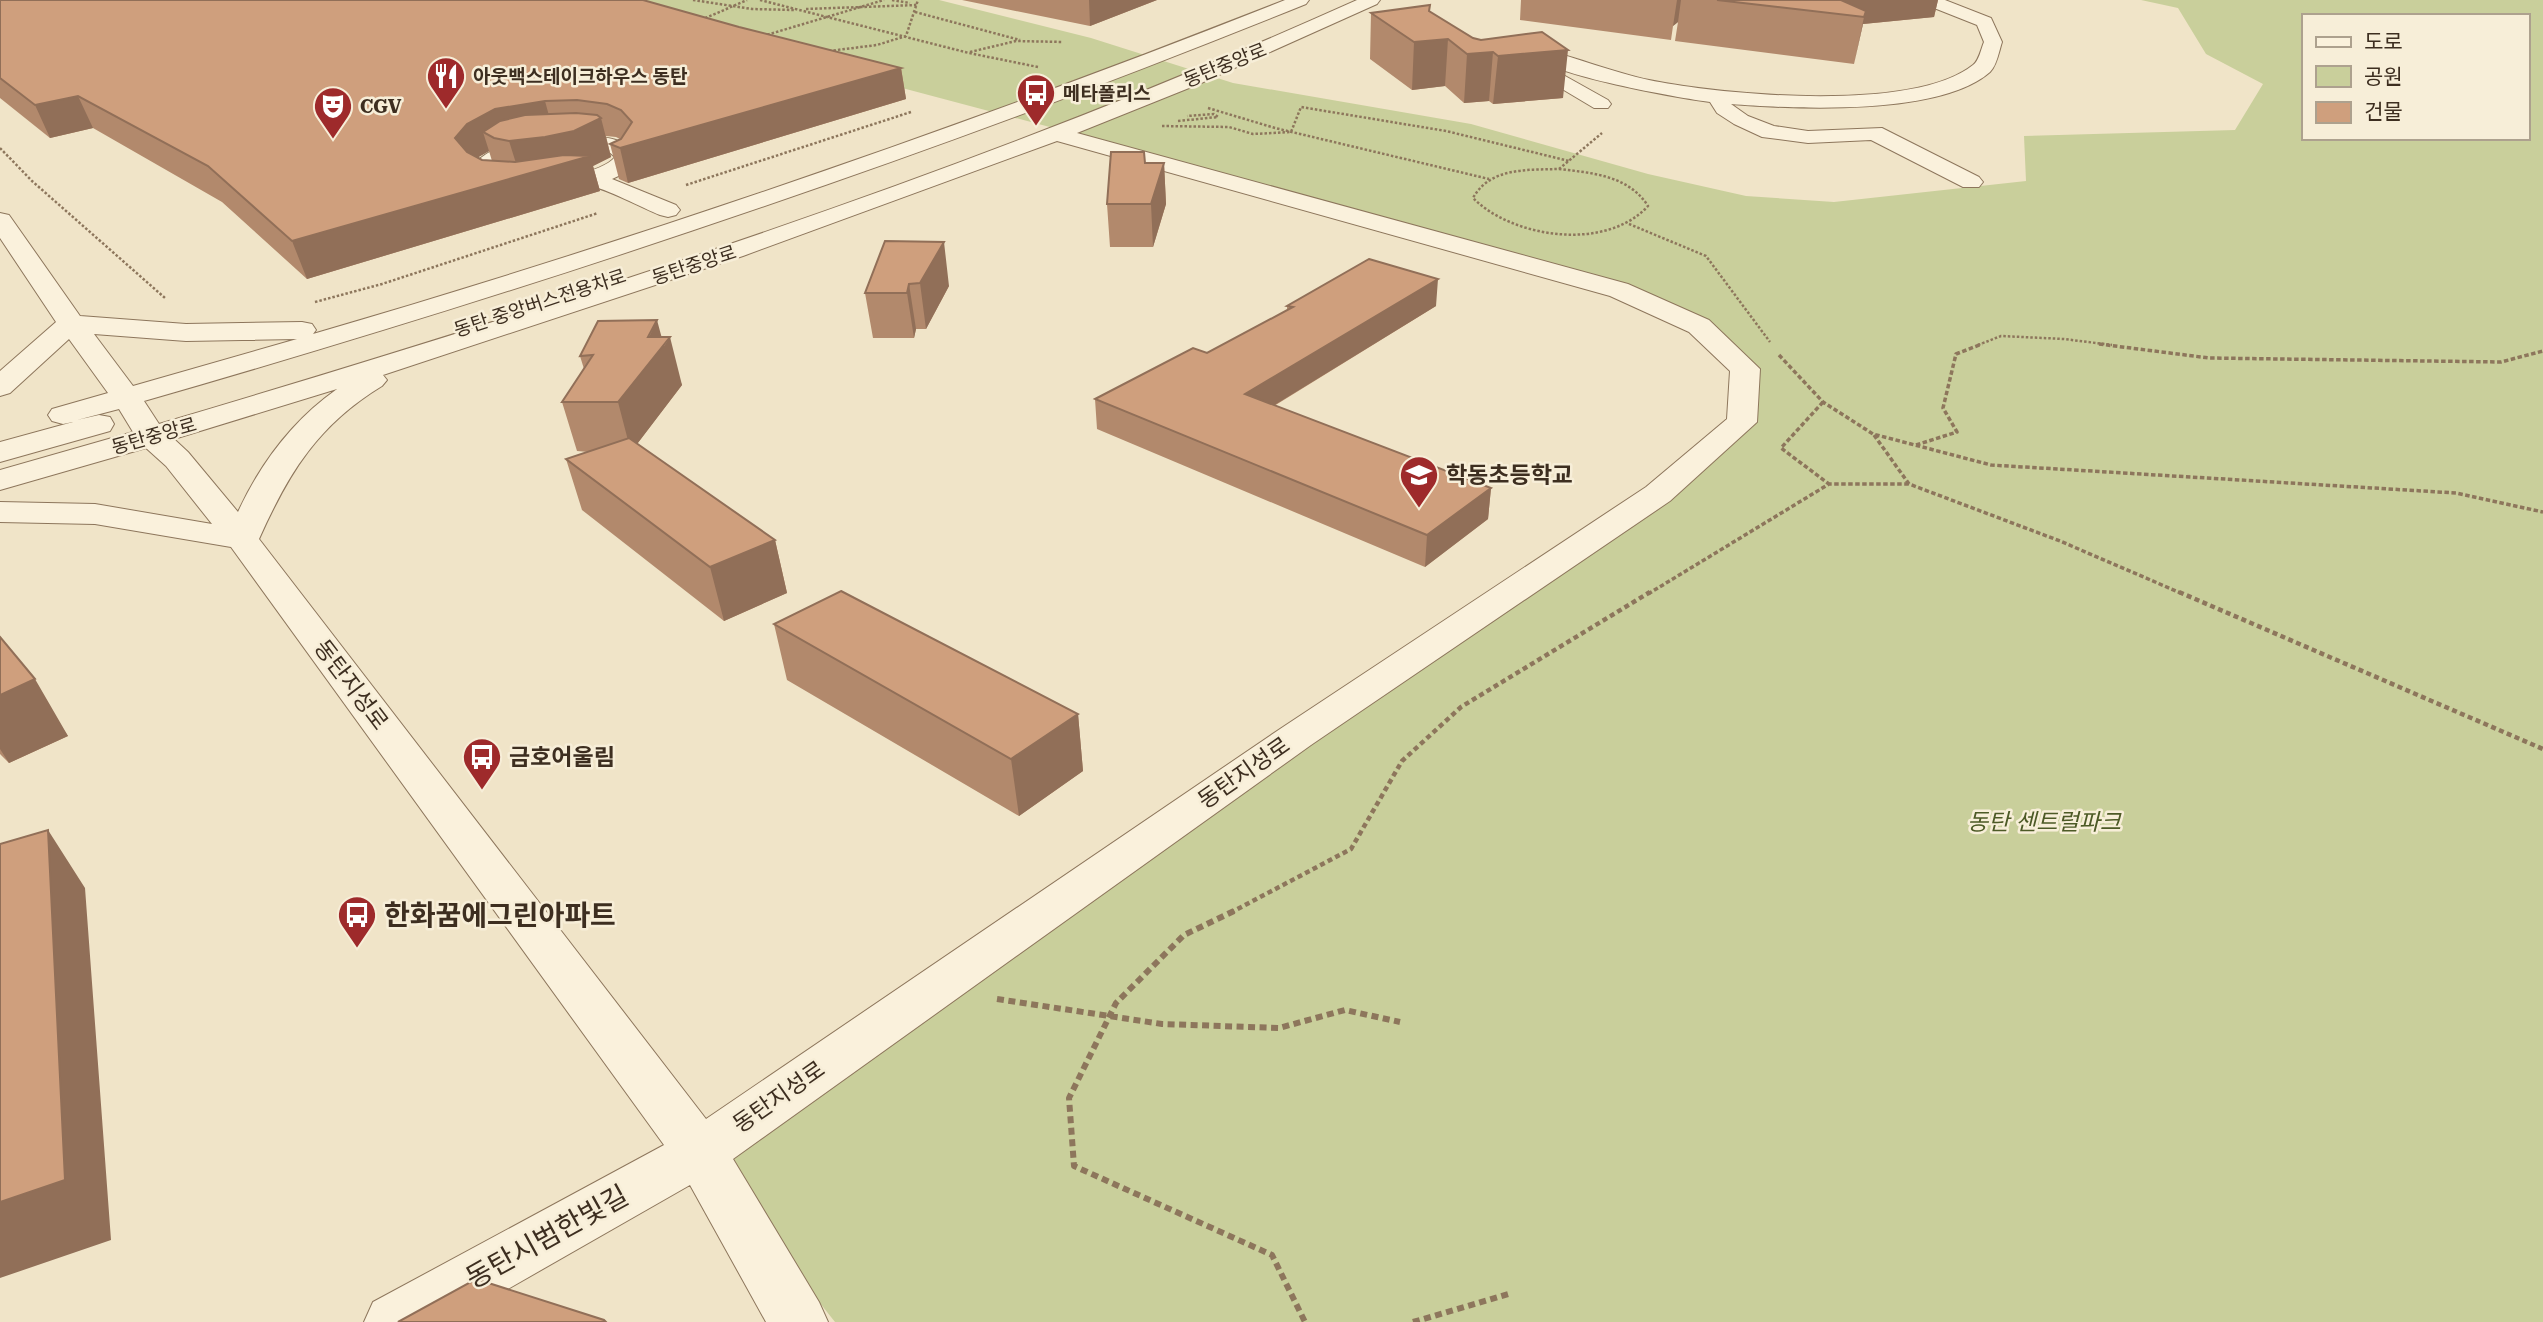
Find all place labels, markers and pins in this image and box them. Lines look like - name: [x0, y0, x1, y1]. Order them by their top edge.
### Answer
- restaurant icon: 아웃백스테이크하우스 동탄: [425, 55, 467, 110]
- place label: 아웃백스테이크하우스 동탄: [473, 65, 688, 88]
- bus stop icon: 메타폴리스: [1015, 72, 1057, 127]
- place label: 메타폴리스: [1063, 82, 1150, 105]
- theatre icon: CGV: [312, 85, 354, 140]
- place label: CGV: [360, 95, 402, 118]
- school or university icon: 학동초등학교: [1398, 454, 1440, 509]
- place label: 학동초등학교: [1446, 462, 1573, 489]
- bus stop icon: 금호어울림: [461, 736, 503, 791]
- place label: 금호어울림: [509, 744, 615, 771]
- bus stop icon: 한화꿈에그린아파트: [336, 894, 378, 949]
- place label: 한화꿈에그린아파트: [384, 899, 616, 932]

